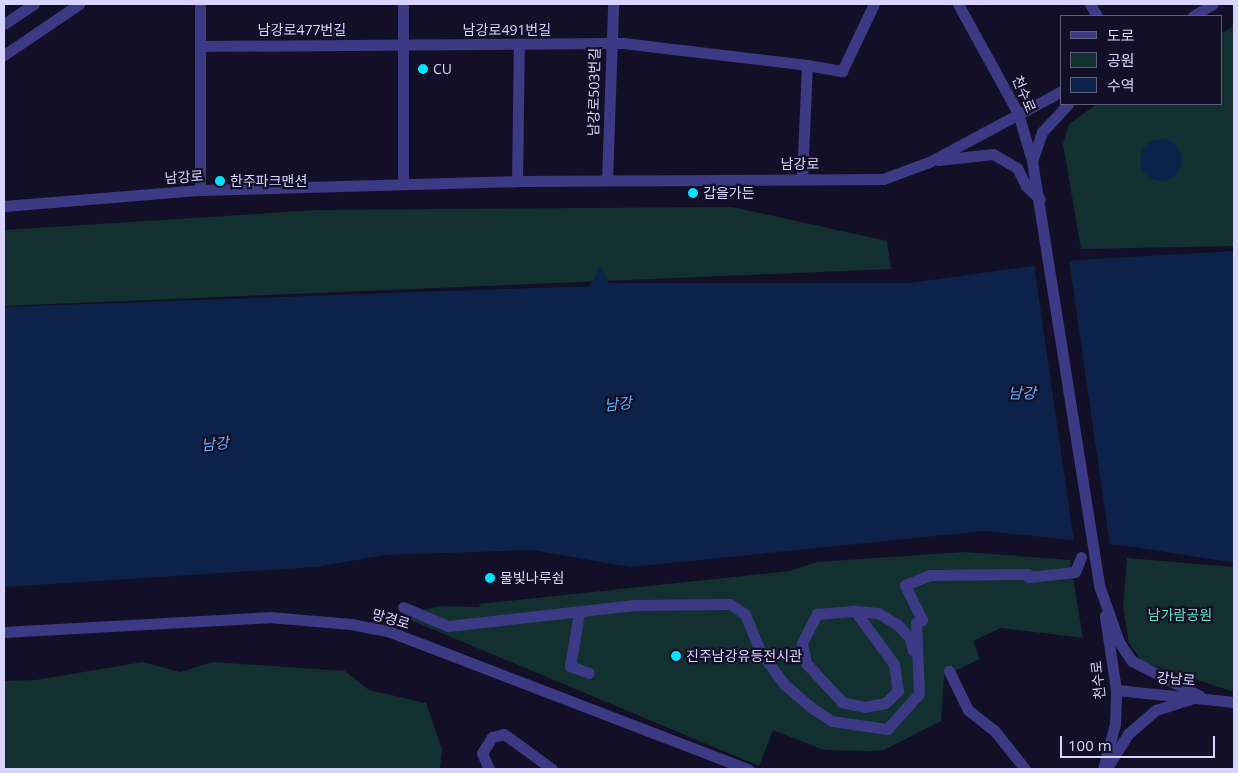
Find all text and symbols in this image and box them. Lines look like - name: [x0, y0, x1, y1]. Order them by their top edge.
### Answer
- legend: [1060, 15, 1223, 105]
- street label: 남강로477번길: [258, 22, 346, 38]
- street label: 남강로491번길: [463, 22, 551, 38]
- text: 도로: [1107, 25, 1135, 45]
- street label: 남강로503번길: [585, 48, 603, 136]
- text: 공원: [1107, 50, 1135, 70]
- place label: CU: [433, 61, 452, 77]
- marker: CU: [417, 63, 429, 75]
- street label: 천수로: [1009, 73, 1039, 115]
- text: 수역: [1107, 75, 1135, 95]
- street label: 남강로: [781, 156, 819, 172]
- street label: 남강로: [164, 167, 204, 187]
- place label: 한주파크맨션: [230, 173, 307, 189]
- marker: 한주파크맨션: [214, 175, 226, 187]
- place label: 갑을가든: [703, 185, 755, 201]
- marker: 갑을가든: [687, 187, 699, 199]
- water label: 남강: [1008, 384, 1036, 402]
- water label: 남강: [603, 394, 633, 414]
- water label: 남강: [200, 434, 230, 454]
- place label: 물빛나루쉼: [500, 570, 564, 586]
- marker: 물빛나루쉼: [484, 572, 496, 584]
- street label: 망경로: [370, 606, 412, 632]
- park label: 남가람공원: [1148, 607, 1212, 623]
- place label: 진주남강유등전시관: [686, 648, 802, 664]
- marker: 진주남강유등전시관: [670, 650, 682, 662]
- street label: 천수로: [1088, 660, 1108, 700]
- street label: 강남로: [1156, 669, 1196, 689]
- scale bar: [1063, 726, 1218, 758]
- text: 100 m: [1068, 735, 1112, 755]

